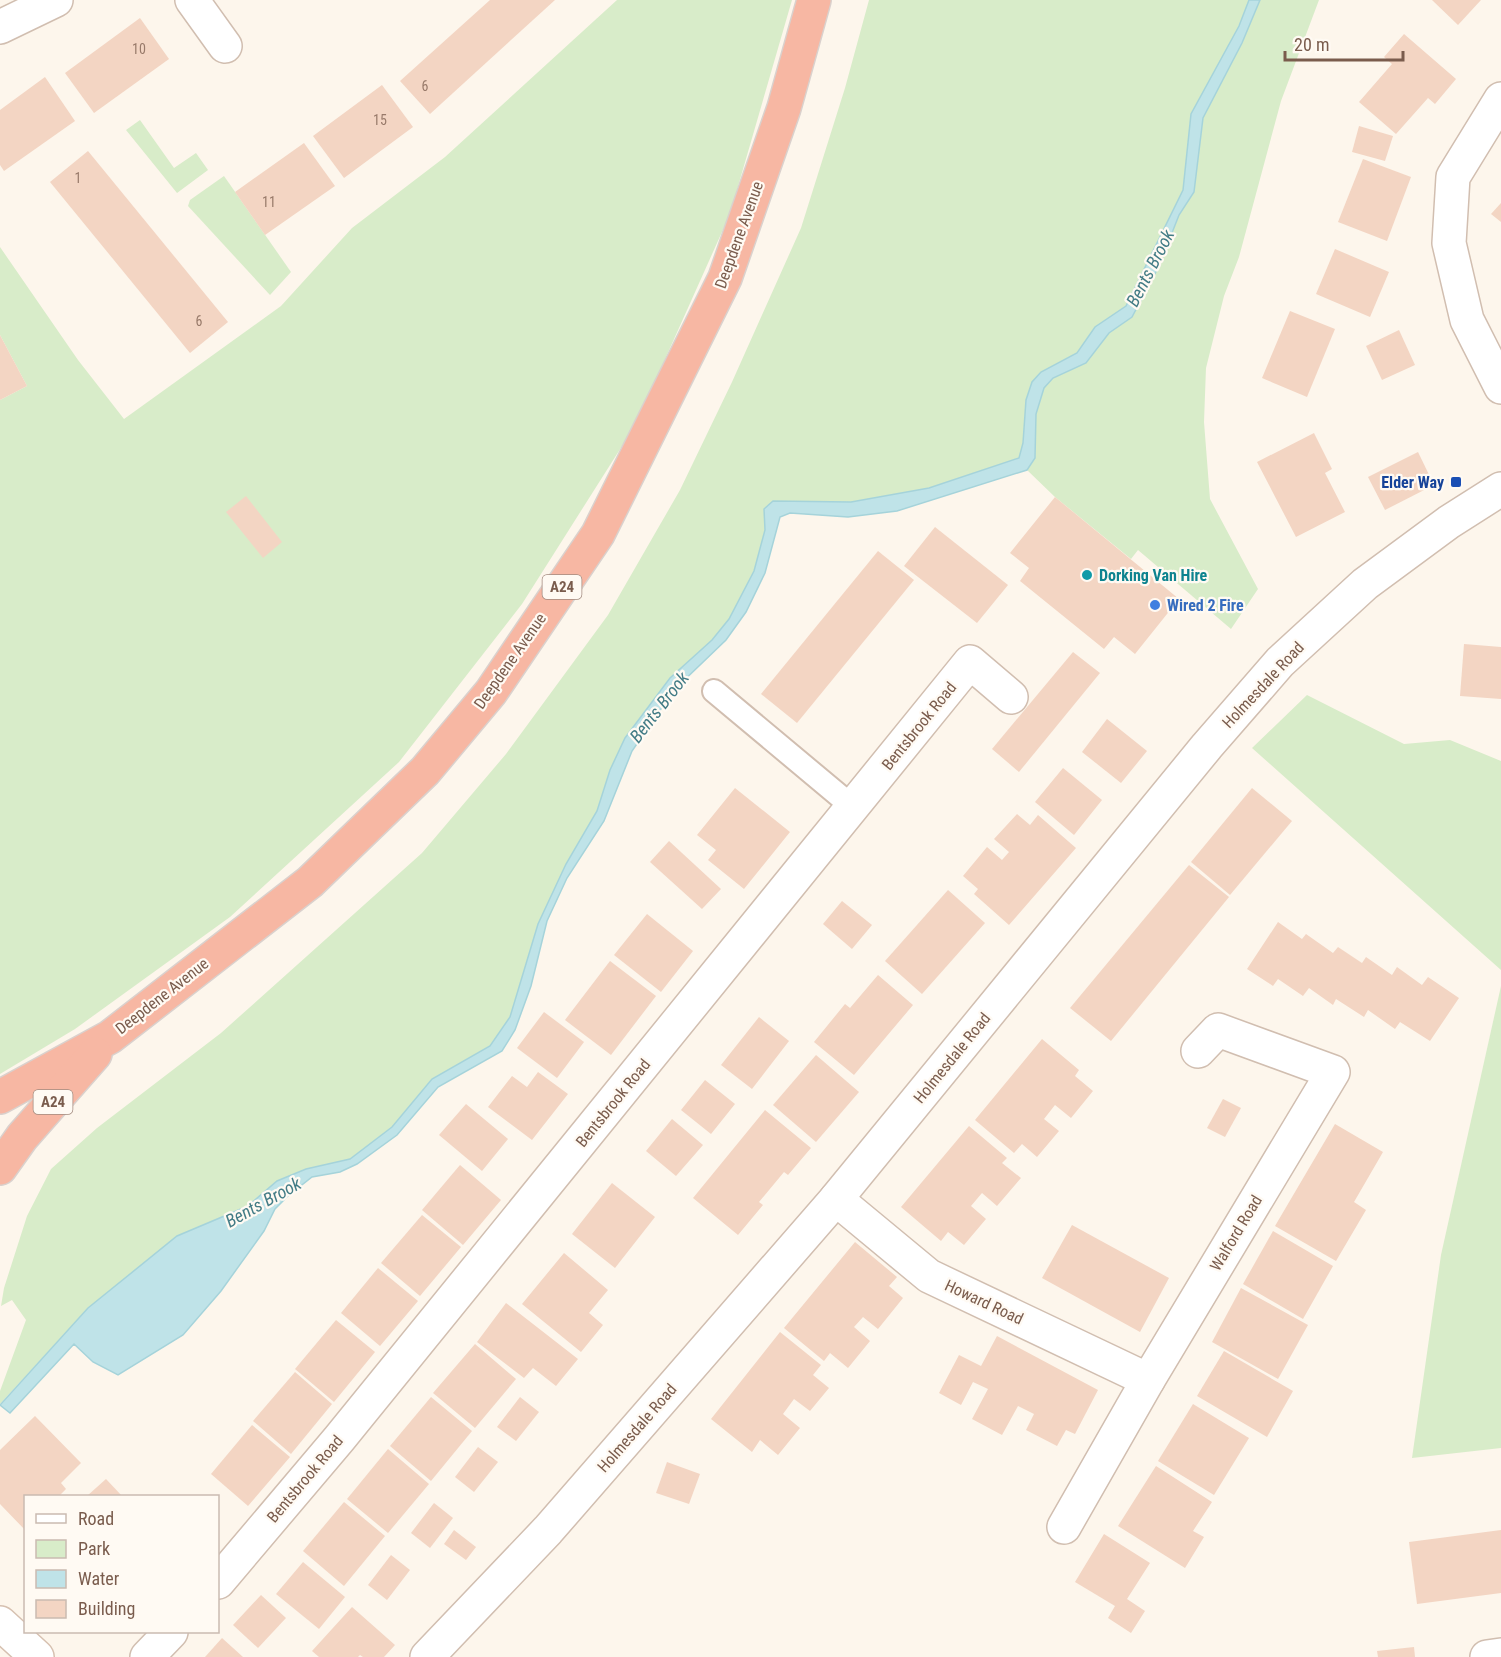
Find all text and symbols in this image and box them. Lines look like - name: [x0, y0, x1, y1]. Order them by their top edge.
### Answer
- scale bar: [1285, 24, 1404, 62]
- text: 20 m: [1294, 34, 1329, 55]
- house number: 10: [132, 41, 146, 57]
- house number: 6: [422, 78, 429, 94]
- house number: 15: [373, 112, 387, 128]
- house number: 1: [75, 170, 81, 186]
- street label: Deepdene Avenue: [711, 179, 767, 291]
- house number: 11: [262, 194, 276, 210]
- water label: Bents Brook: [1122, 225, 1179, 310]
- house number: 6: [196, 313, 203, 329]
- place label: Elder Way: [1381, 473, 1444, 492]
- marker: Elder Way: [1449, 475, 1463, 489]
- place label: Dorking Van Hire: [1099, 566, 1208, 585]
- marker: Dorking Van Hire: [1080, 568, 1094, 582]
- road number: A24: [542, 575, 582, 599]
- place label: Wired 2 Fire: [1167, 596, 1244, 615]
- marker: Wired 2 Fire: [1148, 598, 1162, 612]
- street label: Deepdene Avenue: [470, 609, 550, 713]
- street label: Holmesdale Road: [1218, 638, 1308, 732]
- water label: Bents Brook: [625, 667, 694, 746]
- street label: Bentsbrook Road: [878, 678, 960, 774]
- street label: Deepdene Avenue: [112, 954, 212, 1038]
- street label: Holmesdale Road: [910, 1009, 994, 1107]
- street label: Bentsbrook Road: [572, 1055, 654, 1151]
- road number: A24: [34, 1090, 72, 1114]
- water label: Bents Brook: [221, 1172, 306, 1231]
- street label: Walford Road: [1206, 1192, 1266, 1274]
- street label: Howard Road: [942, 1276, 1026, 1328]
- street label: Holmesdale Road: [593, 1380, 681, 1476]
- street label: Bentsbrook Road: [263, 1432, 347, 1526]
- legend: [24, 1495, 219, 1633]
- text: Road: [78, 1508, 114, 1529]
- text: Park: [78, 1538, 110, 1559]
- text: Water: [78, 1568, 120, 1589]
- text: Building: [78, 1598, 135, 1619]

